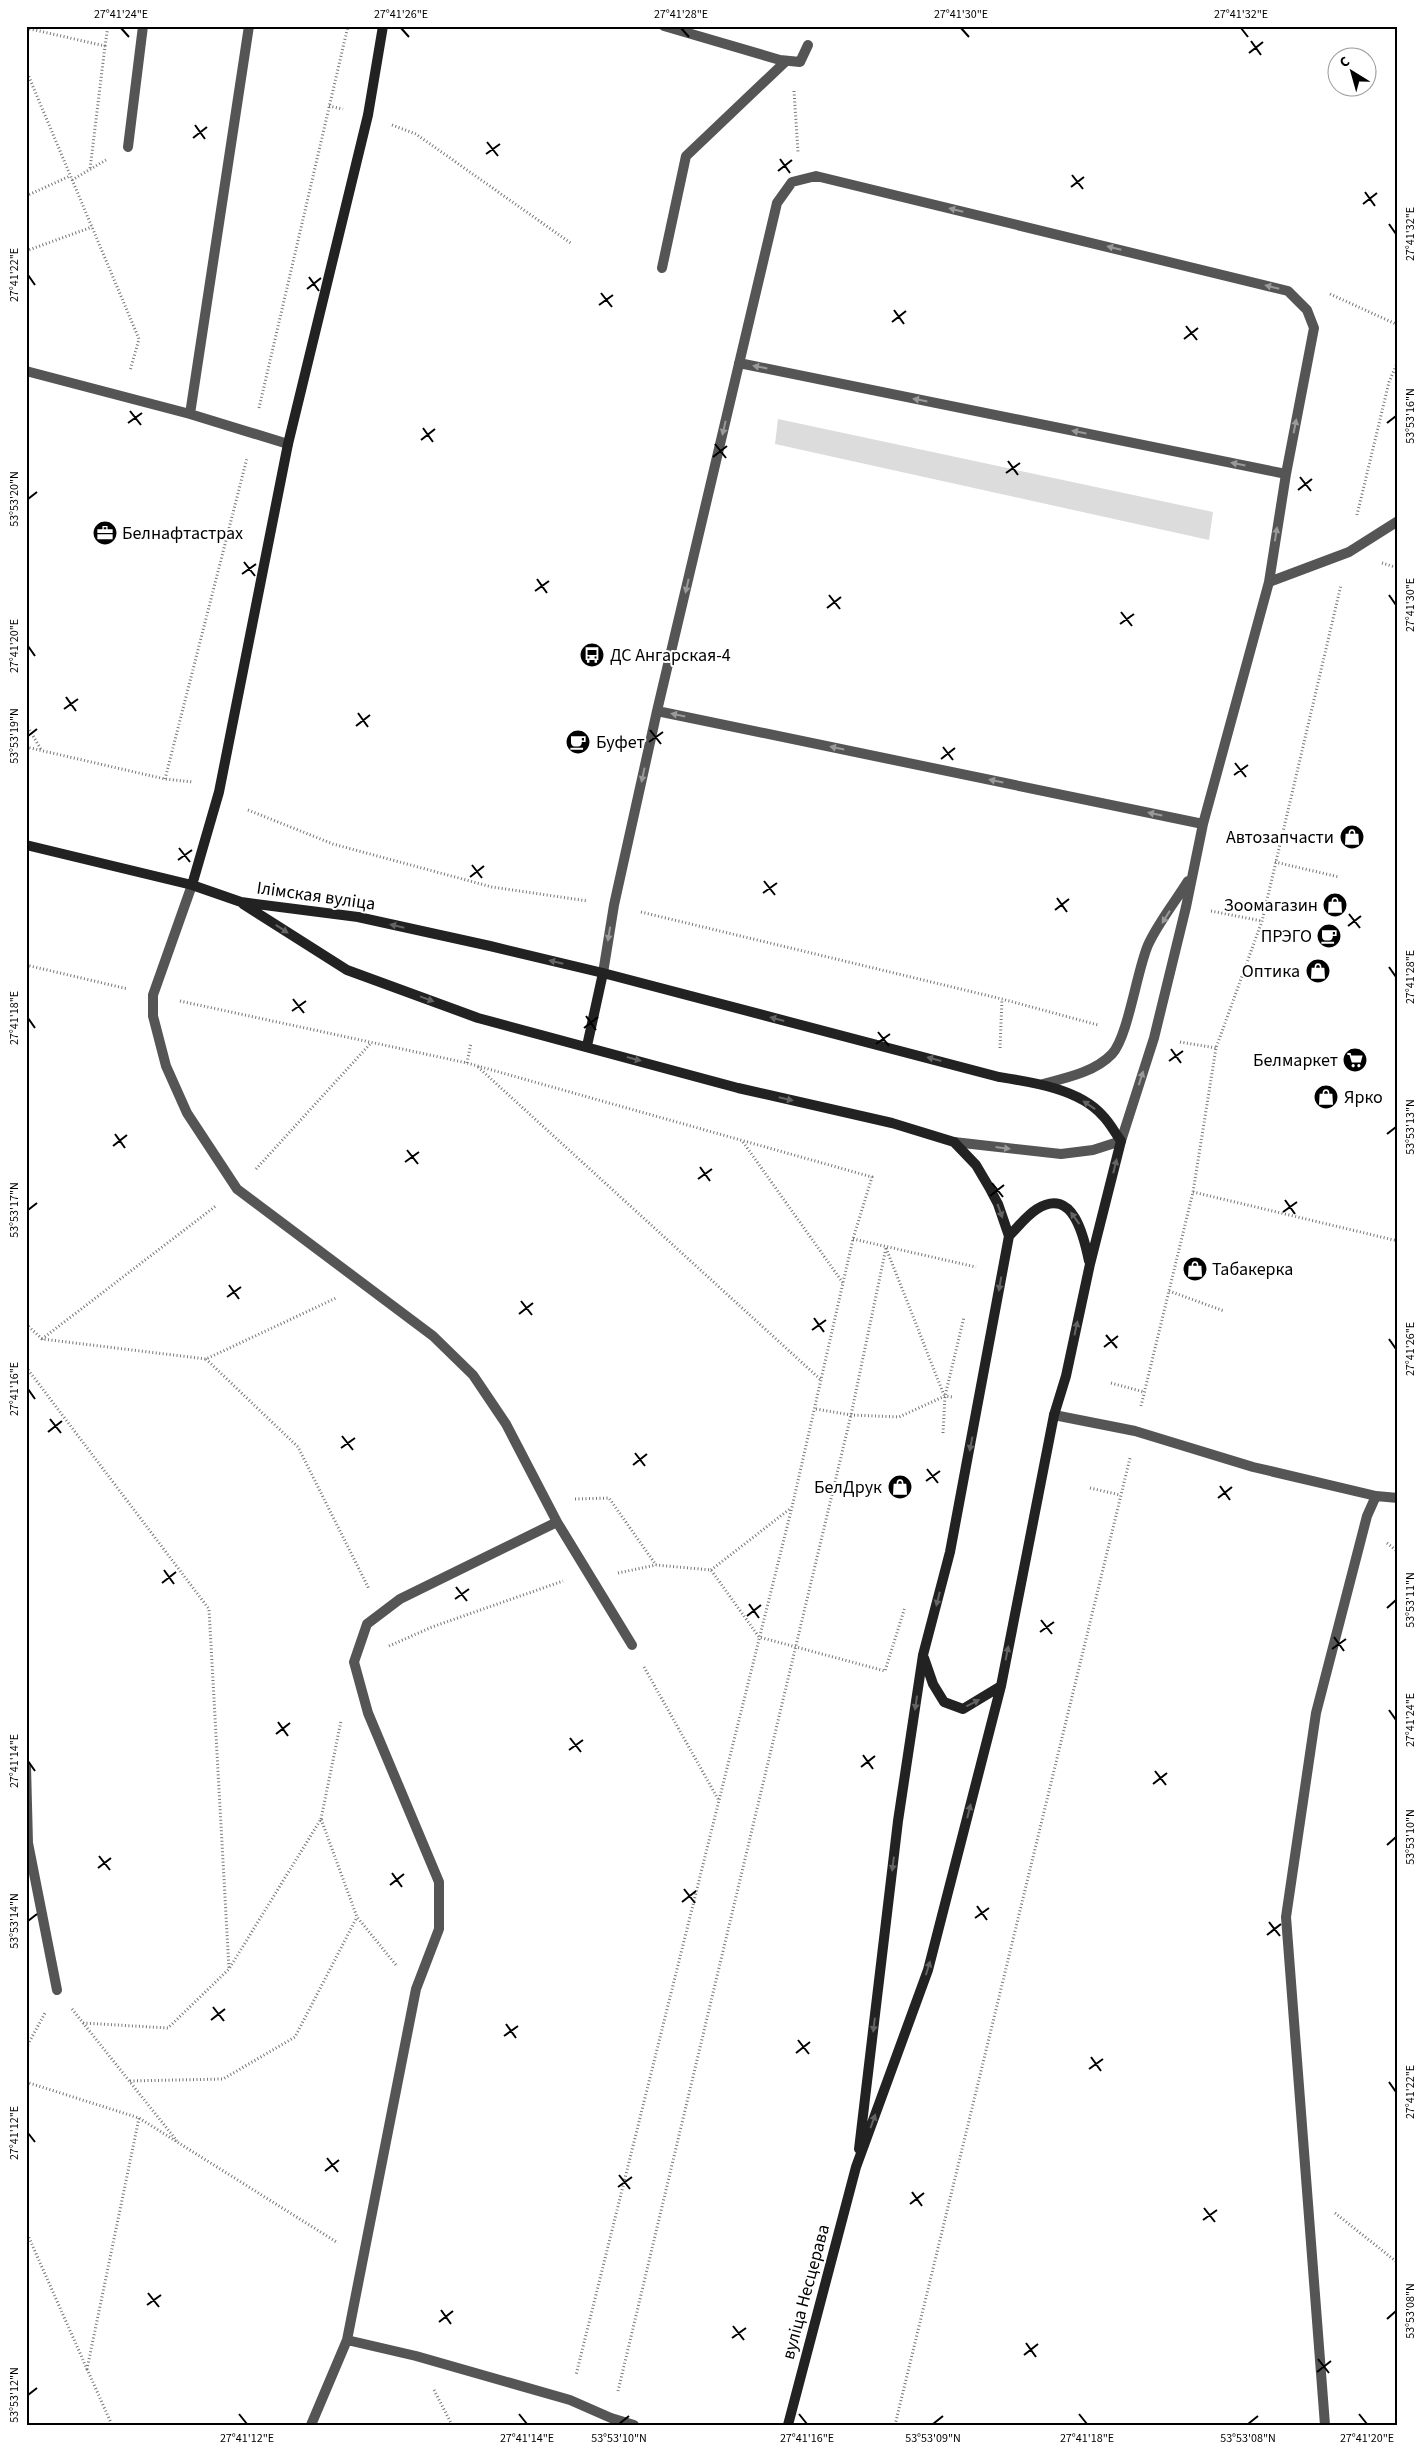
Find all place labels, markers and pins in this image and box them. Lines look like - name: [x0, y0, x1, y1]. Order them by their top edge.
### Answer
- office icon: Белнафтастрах: [92, 520, 118, 546]
- place label: Белнафтастрах: [122, 521, 243, 546]
- bus stop icon: ДС Ангарская-4: [579, 642, 605, 668]
- place label: ДС Ангарская-4: [610, 643, 731, 668]
- cafe icon: Буфет: [565, 729, 591, 755]
- place label: Буфет: [596, 730, 645, 755]
- shop icon: Автозапчасти: [1339, 824, 1365, 850]
- place label: Автозапчасти: [1226, 825, 1334, 850]
- shop icon: Зоомагазин: [1322, 892, 1348, 918]
- place label: Зоомагазин: [1224, 893, 1318, 918]
- cafe icon: ПРЭГО: [1316, 923, 1342, 949]
- place label: ПРЭГО: [1261, 924, 1312, 949]
- shop icon: Оптика: [1305, 958, 1331, 984]
- place label: Оптика: [1242, 959, 1300, 984]
- supermarket icon: Белмаркет: [1342, 1047, 1368, 1073]
- place label: Белмаркет: [1253, 1048, 1338, 1073]
- shop icon: Ярко: [1313, 1084, 1339, 1110]
- place label: Ярко: [1344, 1085, 1383, 1110]
- shop icon: Табакерка: [1182, 1256, 1208, 1282]
- place label: Табакерка: [1212, 1257, 1293, 1282]
- shop icon: БелДрук: [887, 1474, 913, 1500]
- place label: БелДрук: [814, 1475, 882, 1500]

